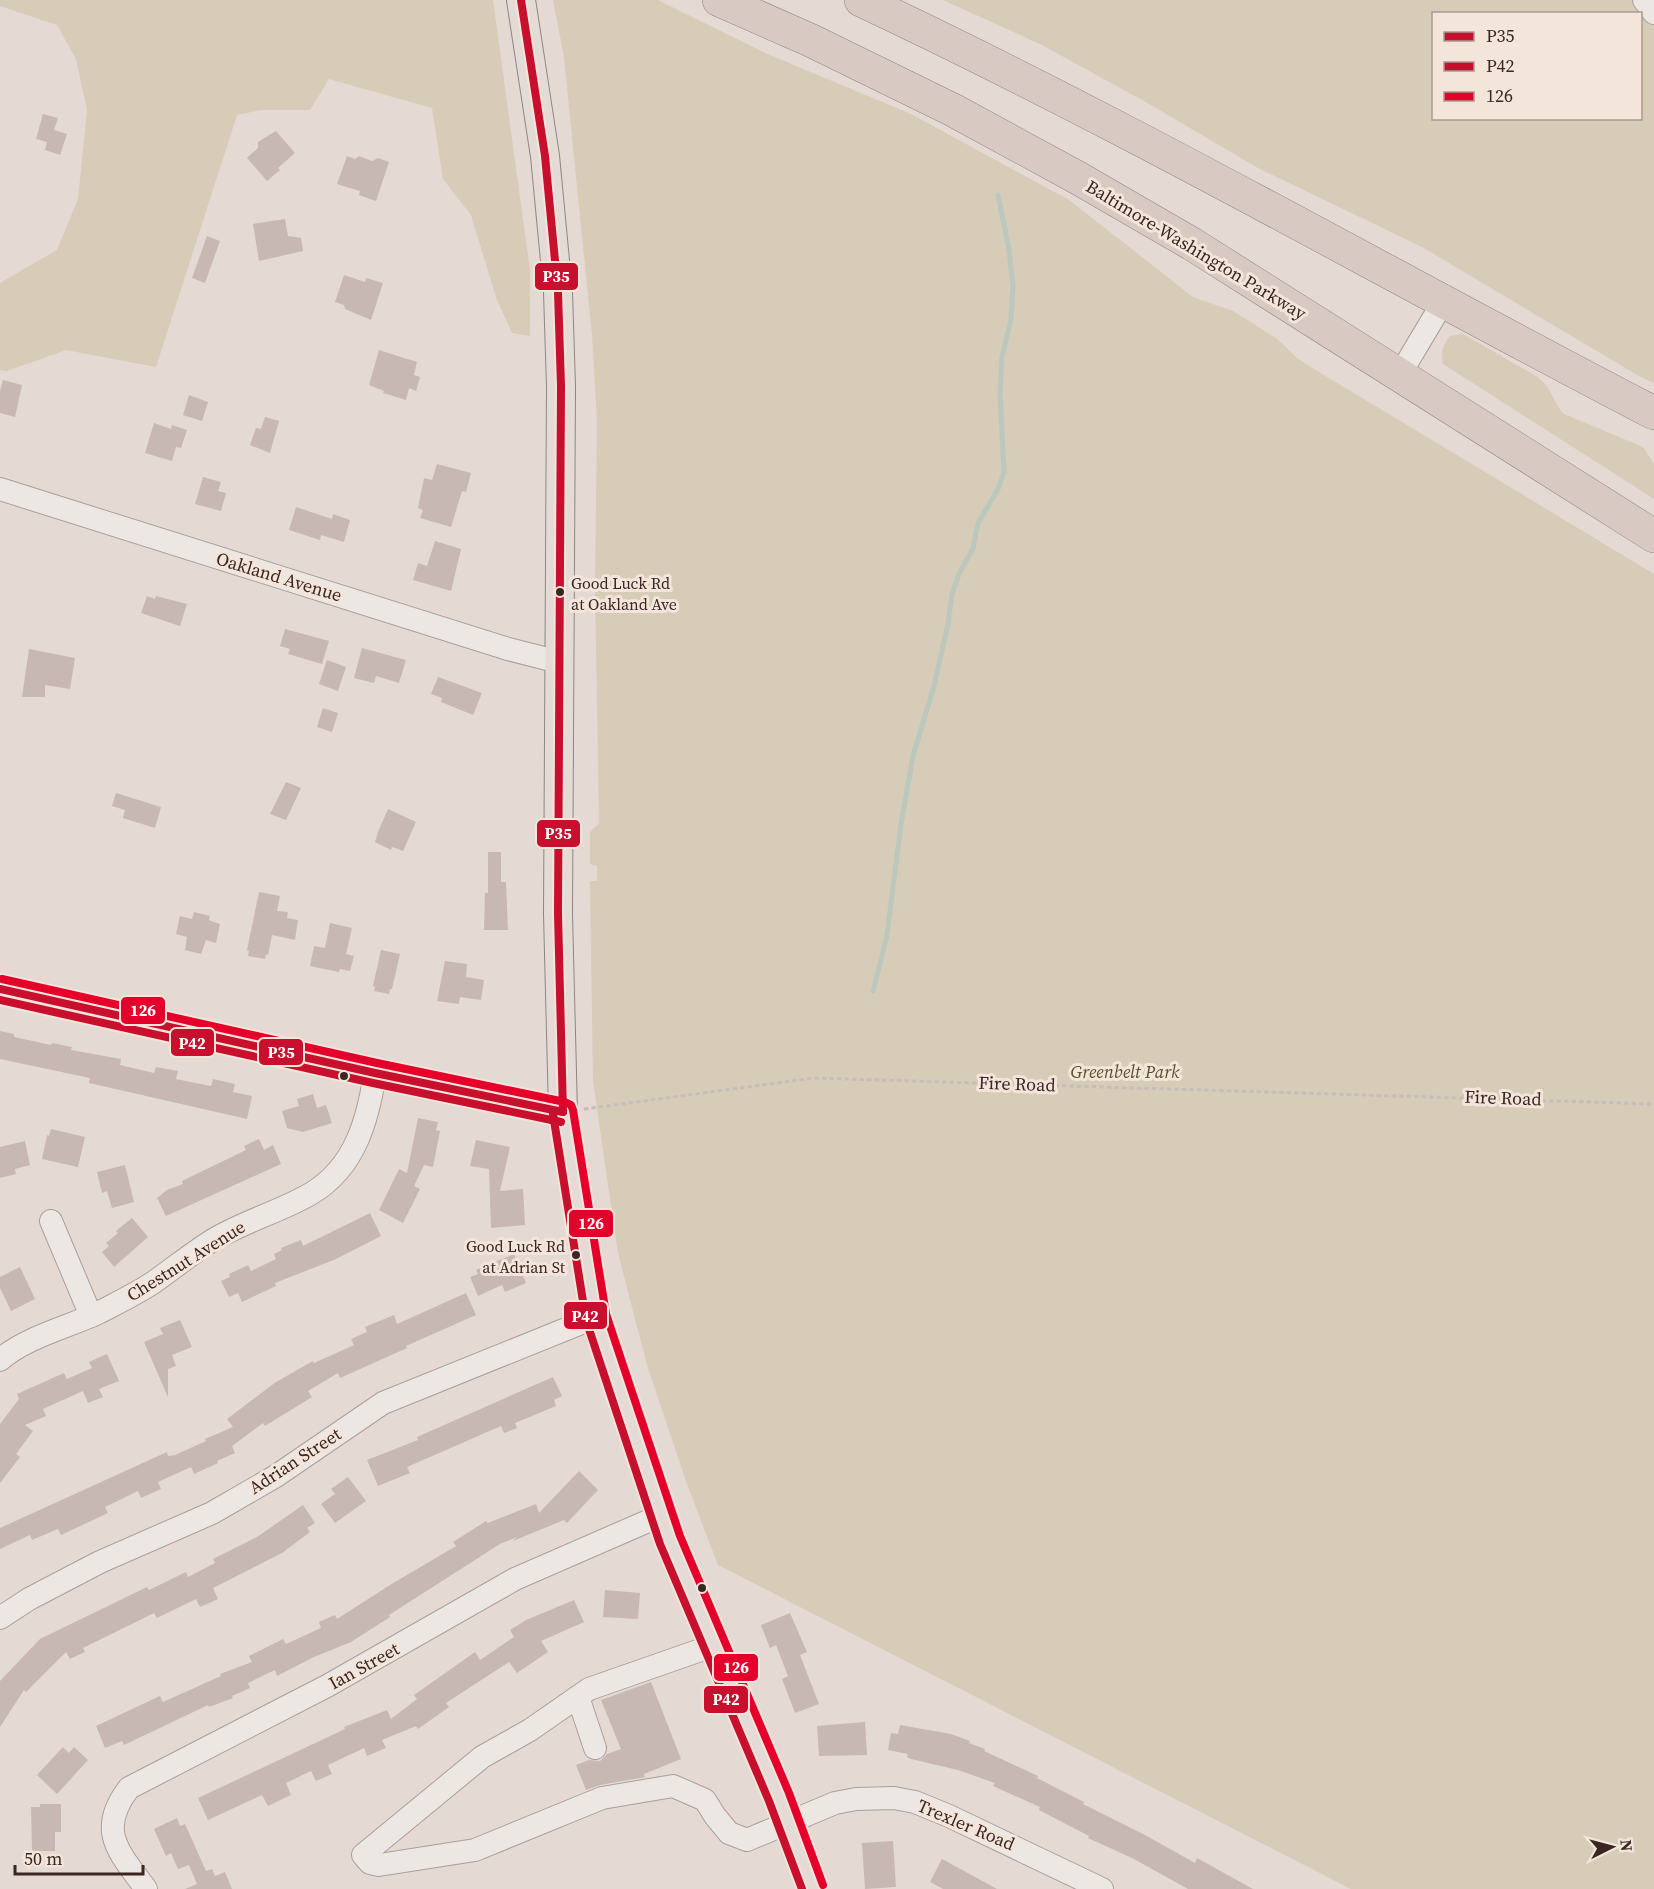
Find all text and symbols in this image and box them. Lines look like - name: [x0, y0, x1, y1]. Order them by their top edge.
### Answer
- legend: [1432, 12, 1642, 120]
- text: P35: [1486, 23, 1515, 48]
- text: P42: [1486, 53, 1515, 78]
- text: 126: [1486, 83, 1513, 108]
- street label: Baltimore-Washington Parkway: [1081, 174, 1312, 326]
- line badge: P35: [534, 262, 579, 291]
- text: P35: [542, 265, 570, 287]
- street label: Oakland Avenue: [213, 546, 345, 608]
- place label: Good Luck Rd at Oakland Ave: [571, 572, 677, 615]
- marker: Good Luck Rd at Oakland Ave: [554, 586, 566, 598]
- line badge: P35: [536, 819, 581, 848]
- text: P35: [544, 822, 572, 844]
- line badge: 126: [120, 996, 166, 1025]
- text: 126: [130, 999, 156, 1021]
- line badge: P42: [170, 1028, 215, 1057]
- text: P42: [178, 1032, 206, 1054]
- line badge: P35: [258, 1038, 304, 1066]
- text: P35: [267, 1041, 295, 1063]
- park label: Greenbelt Park: [1070, 1059, 1180, 1084]
- unlabelled marker: [338, 1070, 350, 1082]
- street label: Fire Road: [978, 1070, 1056, 1097]
- street label: Fire Road: [1464, 1084, 1542, 1111]
- line badge: 126: [568, 1209, 614, 1238]
- text: 126: [578, 1212, 604, 1234]
- street label: Chestnut Avenue: [122, 1214, 250, 1307]
- place label: Good Luck Rd at Adrian St: [466, 1235, 566, 1278]
- marker: Good Luck Rd at Adrian St: [570, 1249, 582, 1261]
- line badge: P42: [563, 1301, 608, 1330]
- text: P42: [571, 1305, 599, 1327]
- street label: Adrian Street: [244, 1421, 346, 1500]
- unlabelled marker: [696, 1582, 708, 1594]
- street label: Ian Street: [324, 1636, 404, 1695]
- line badge: 126: [713, 1653, 759, 1682]
- text: 126: [723, 1656, 749, 1678]
- line badge: P42: [703, 1685, 749, 1714]
- text: P42: [712, 1688, 740, 1710]
- street label: Trexler Road: [914, 1793, 1019, 1856]
- north arrow: [1582, 1817, 1642, 1877]
- scale bar: [15, 1838, 142, 1876]
- text: N: [1615, 1838, 1639, 1853]
- text: 50 m: [24, 1846, 62, 1871]

